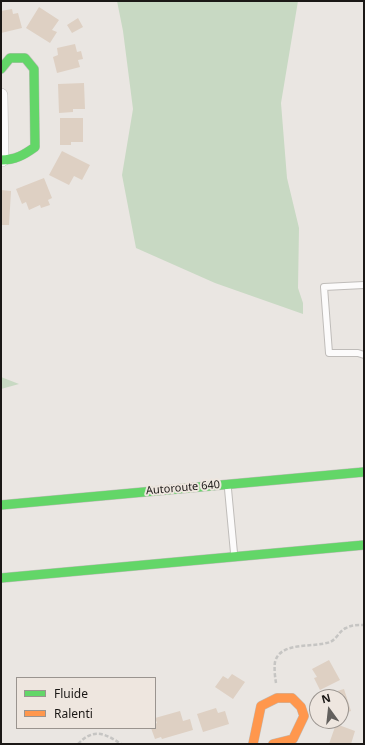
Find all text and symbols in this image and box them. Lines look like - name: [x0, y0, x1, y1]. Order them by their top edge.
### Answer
- street label: Autoroute 640: [145, 478, 221, 498]
- legend: [16, 677, 156, 729]
- text: Fluide: [54, 685, 88, 702]
- north arrow: [309, 689, 349, 729]
- text: N: [320, 689, 332, 706]
- text: Ralenti: [54, 705, 93, 722]

